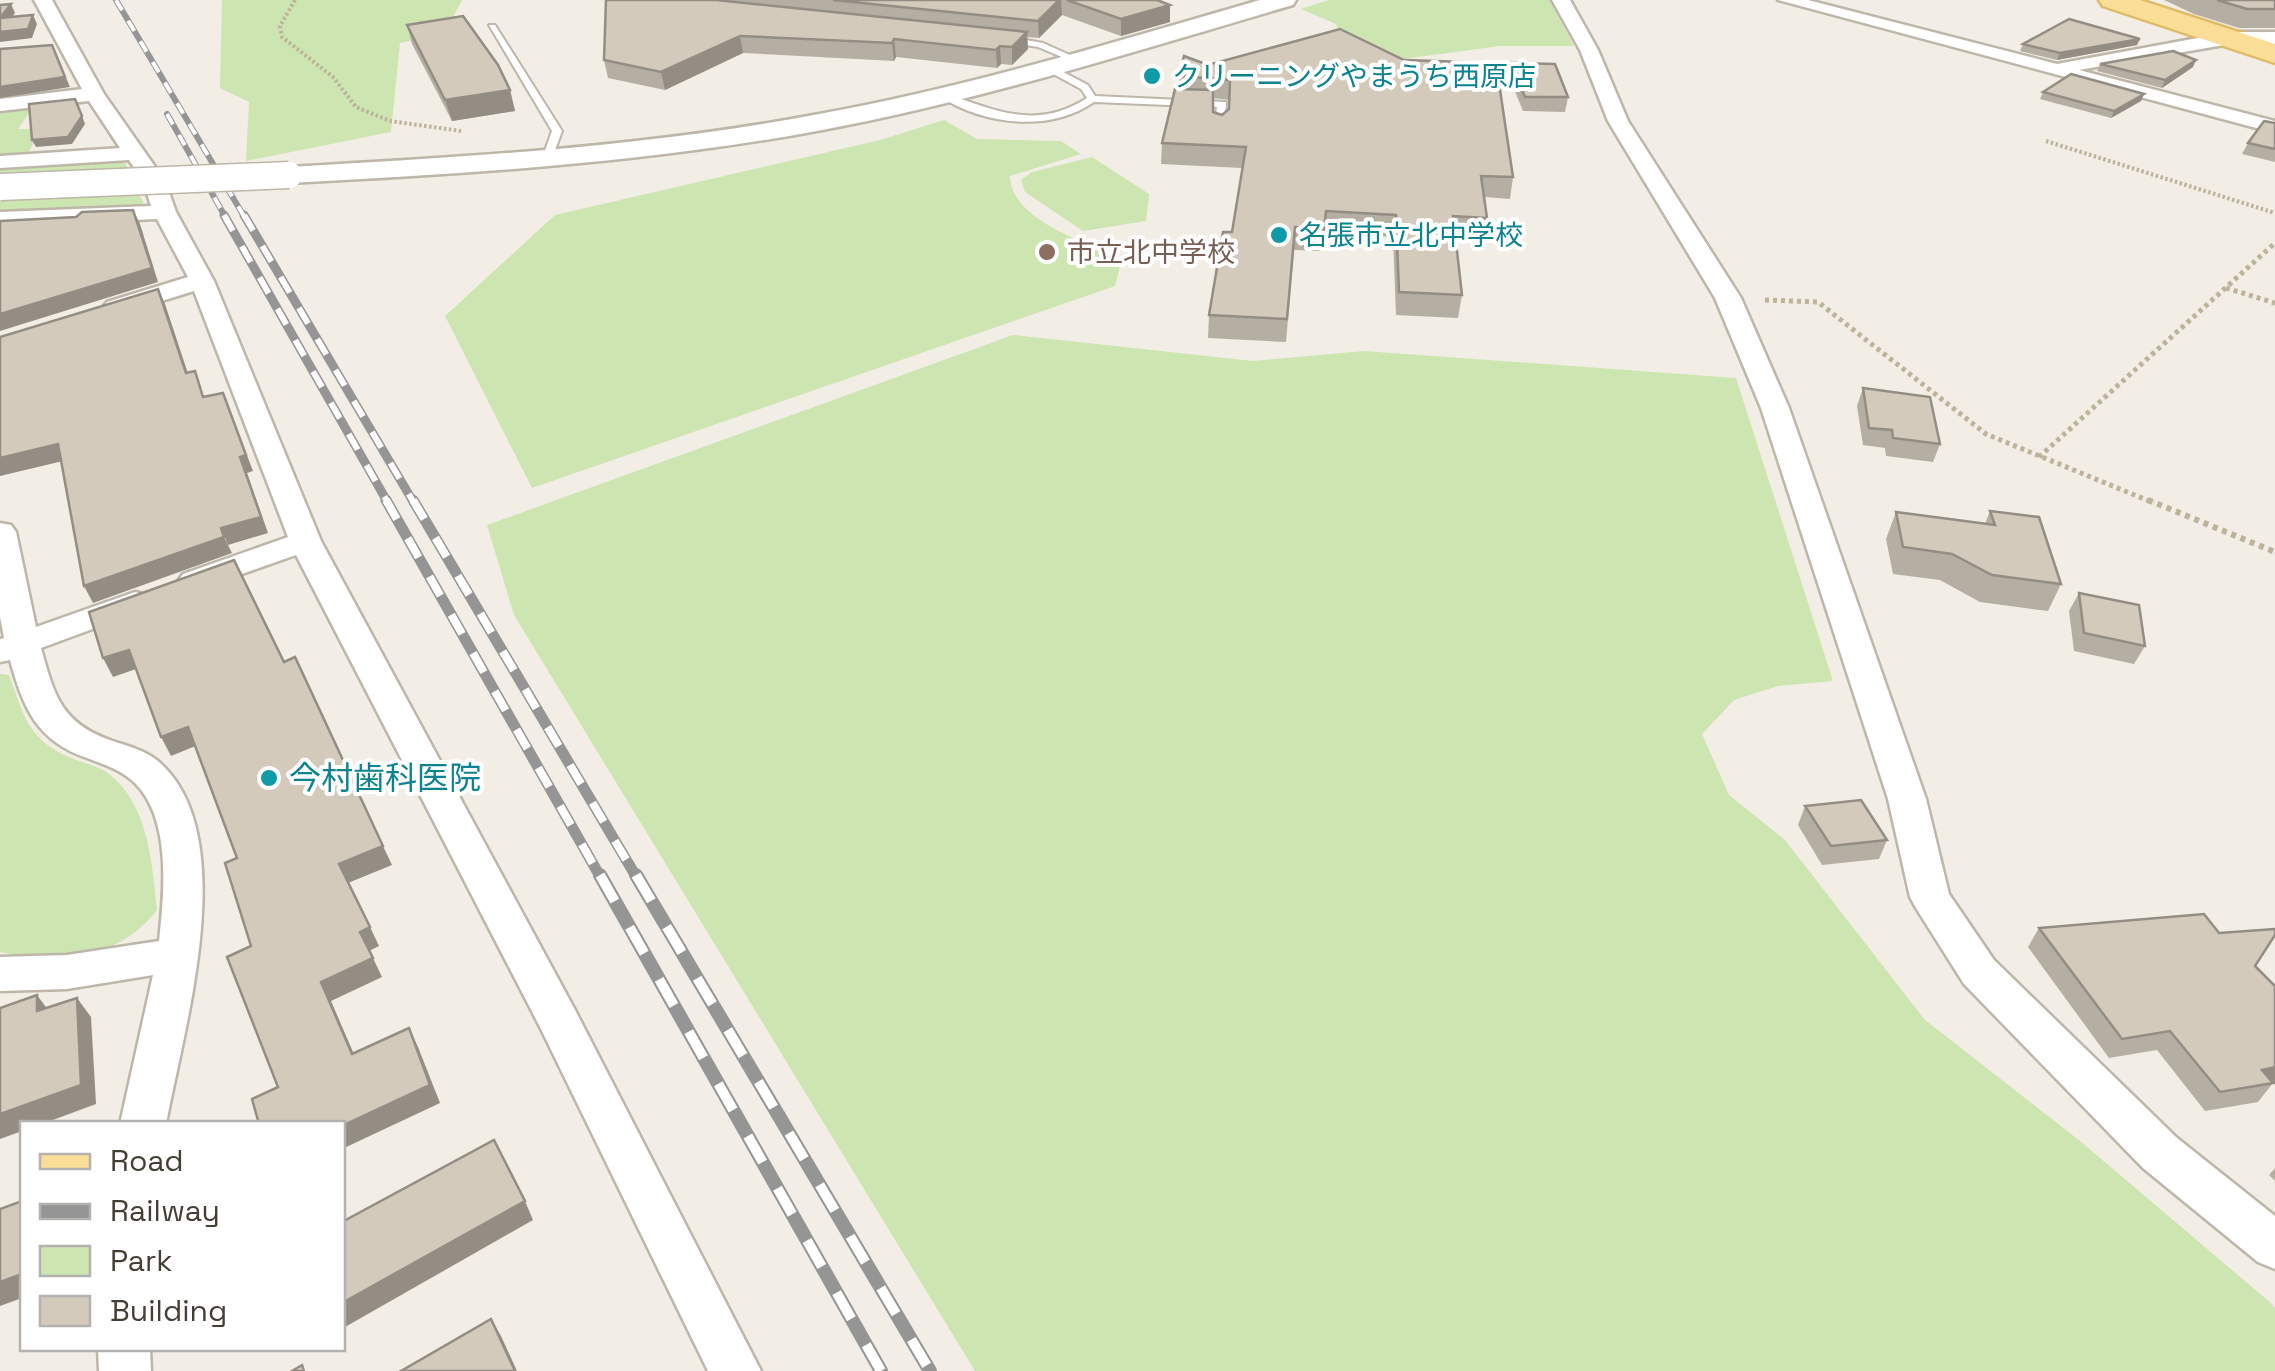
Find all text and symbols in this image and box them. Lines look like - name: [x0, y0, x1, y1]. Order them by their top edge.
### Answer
- place label: クリーニングやまうち西原店: [1172, 58, 1536, 94]
- marker: クリーニングやまうち西原店: [1141, 65, 1163, 87]
- place label: 名張市立北中学校: [1299, 217, 1523, 253]
- marker: 名張市立北中学校: [1268, 224, 1290, 246]
- place label: 市立北中学校: [1067, 234, 1235, 270]
- marker: 市立北中学校: [1036, 241, 1058, 263]
- place label: 今村歯科医院: [289, 758, 481, 798]
- marker: 今村歯科医院: [258, 767, 280, 789]
- legend: [20, 1121, 345, 1351]
- text: Road: [110, 1141, 184, 1180]
- text: Railway: [110, 1191, 220, 1230]
- text: Park: [110, 1241, 172, 1280]
- text: Building: [110, 1291, 227, 1330]

